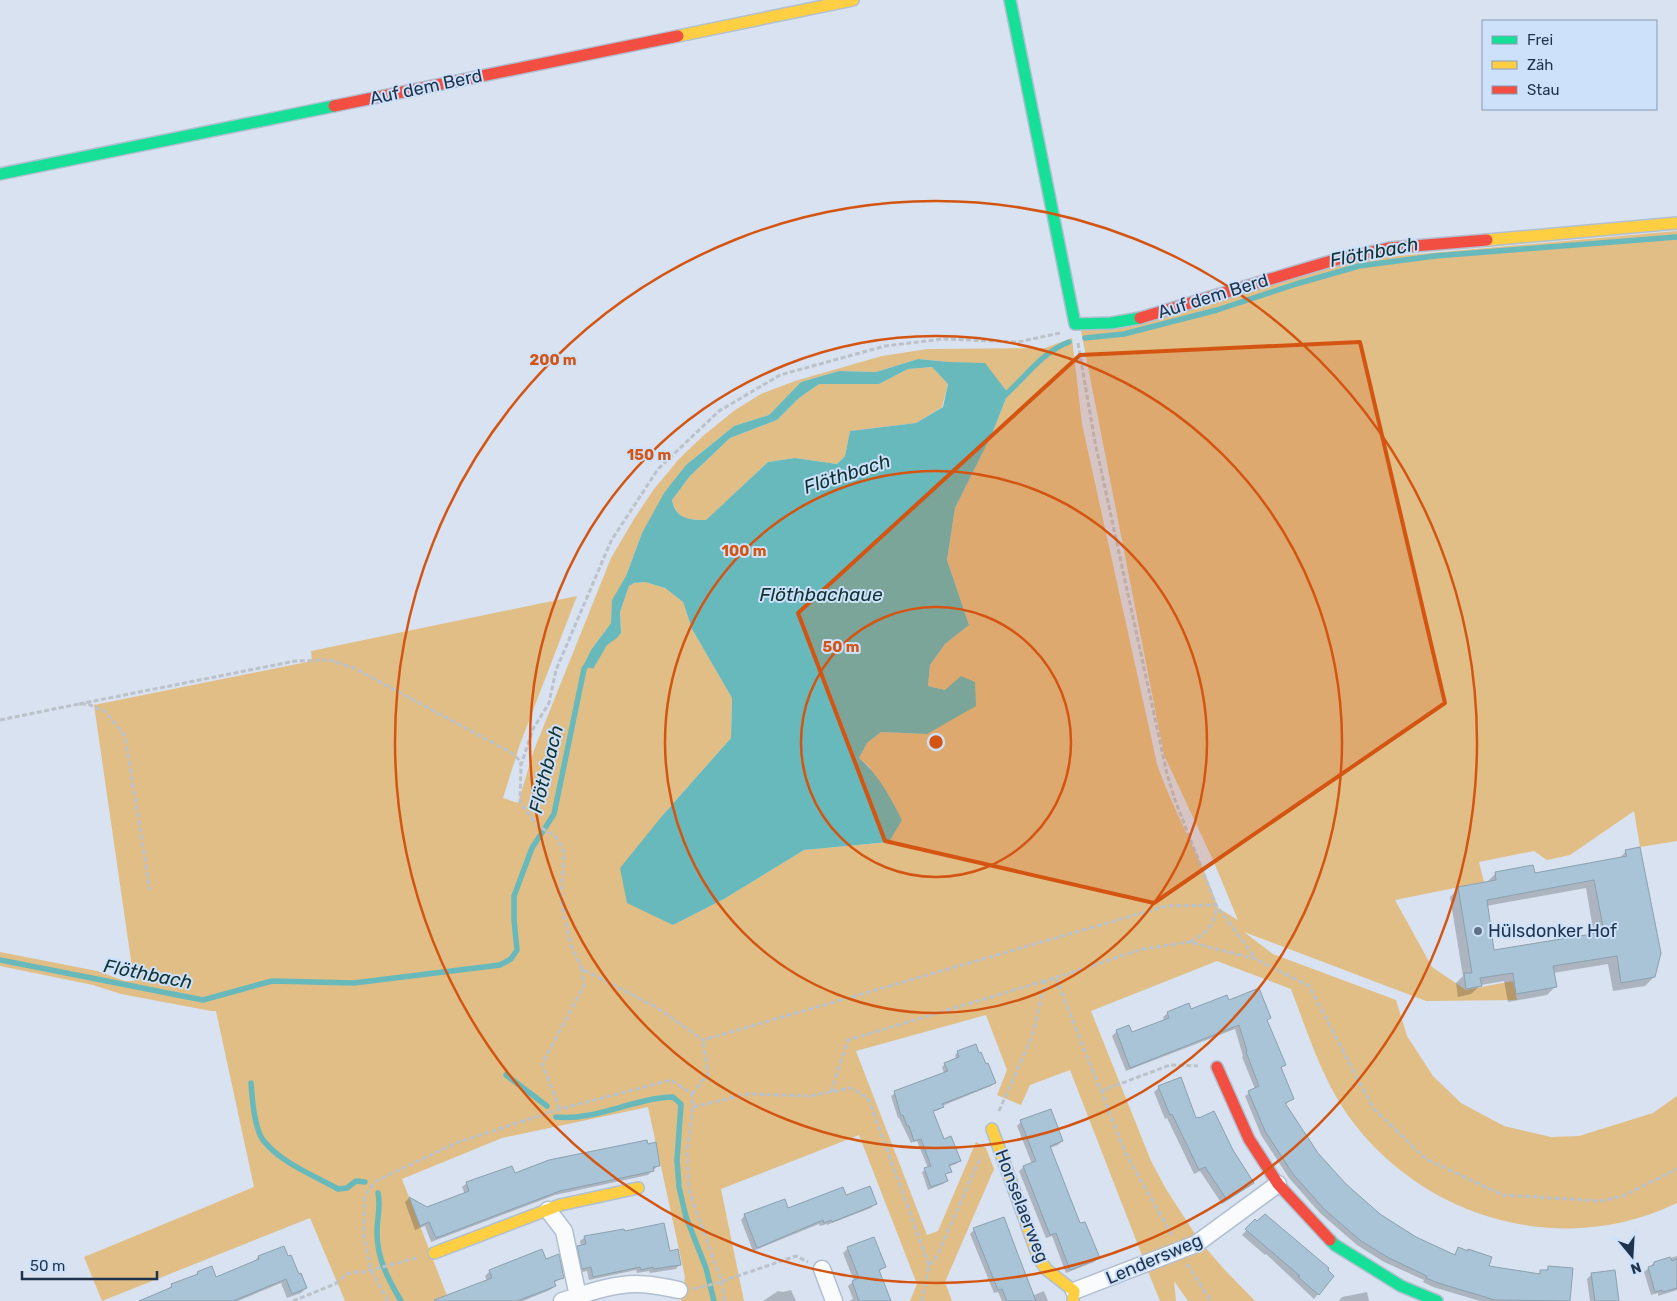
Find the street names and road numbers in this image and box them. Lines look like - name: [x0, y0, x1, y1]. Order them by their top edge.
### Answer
- street label: Auf dem Berd: [368, 64, 484, 110]
- street label: Auf dem Berd: [1155, 269, 1271, 323]
- street label: Honselaerweg: [990, 1146, 1054, 1266]
- street label: Lendersweg: [1103, 1229, 1205, 1289]

